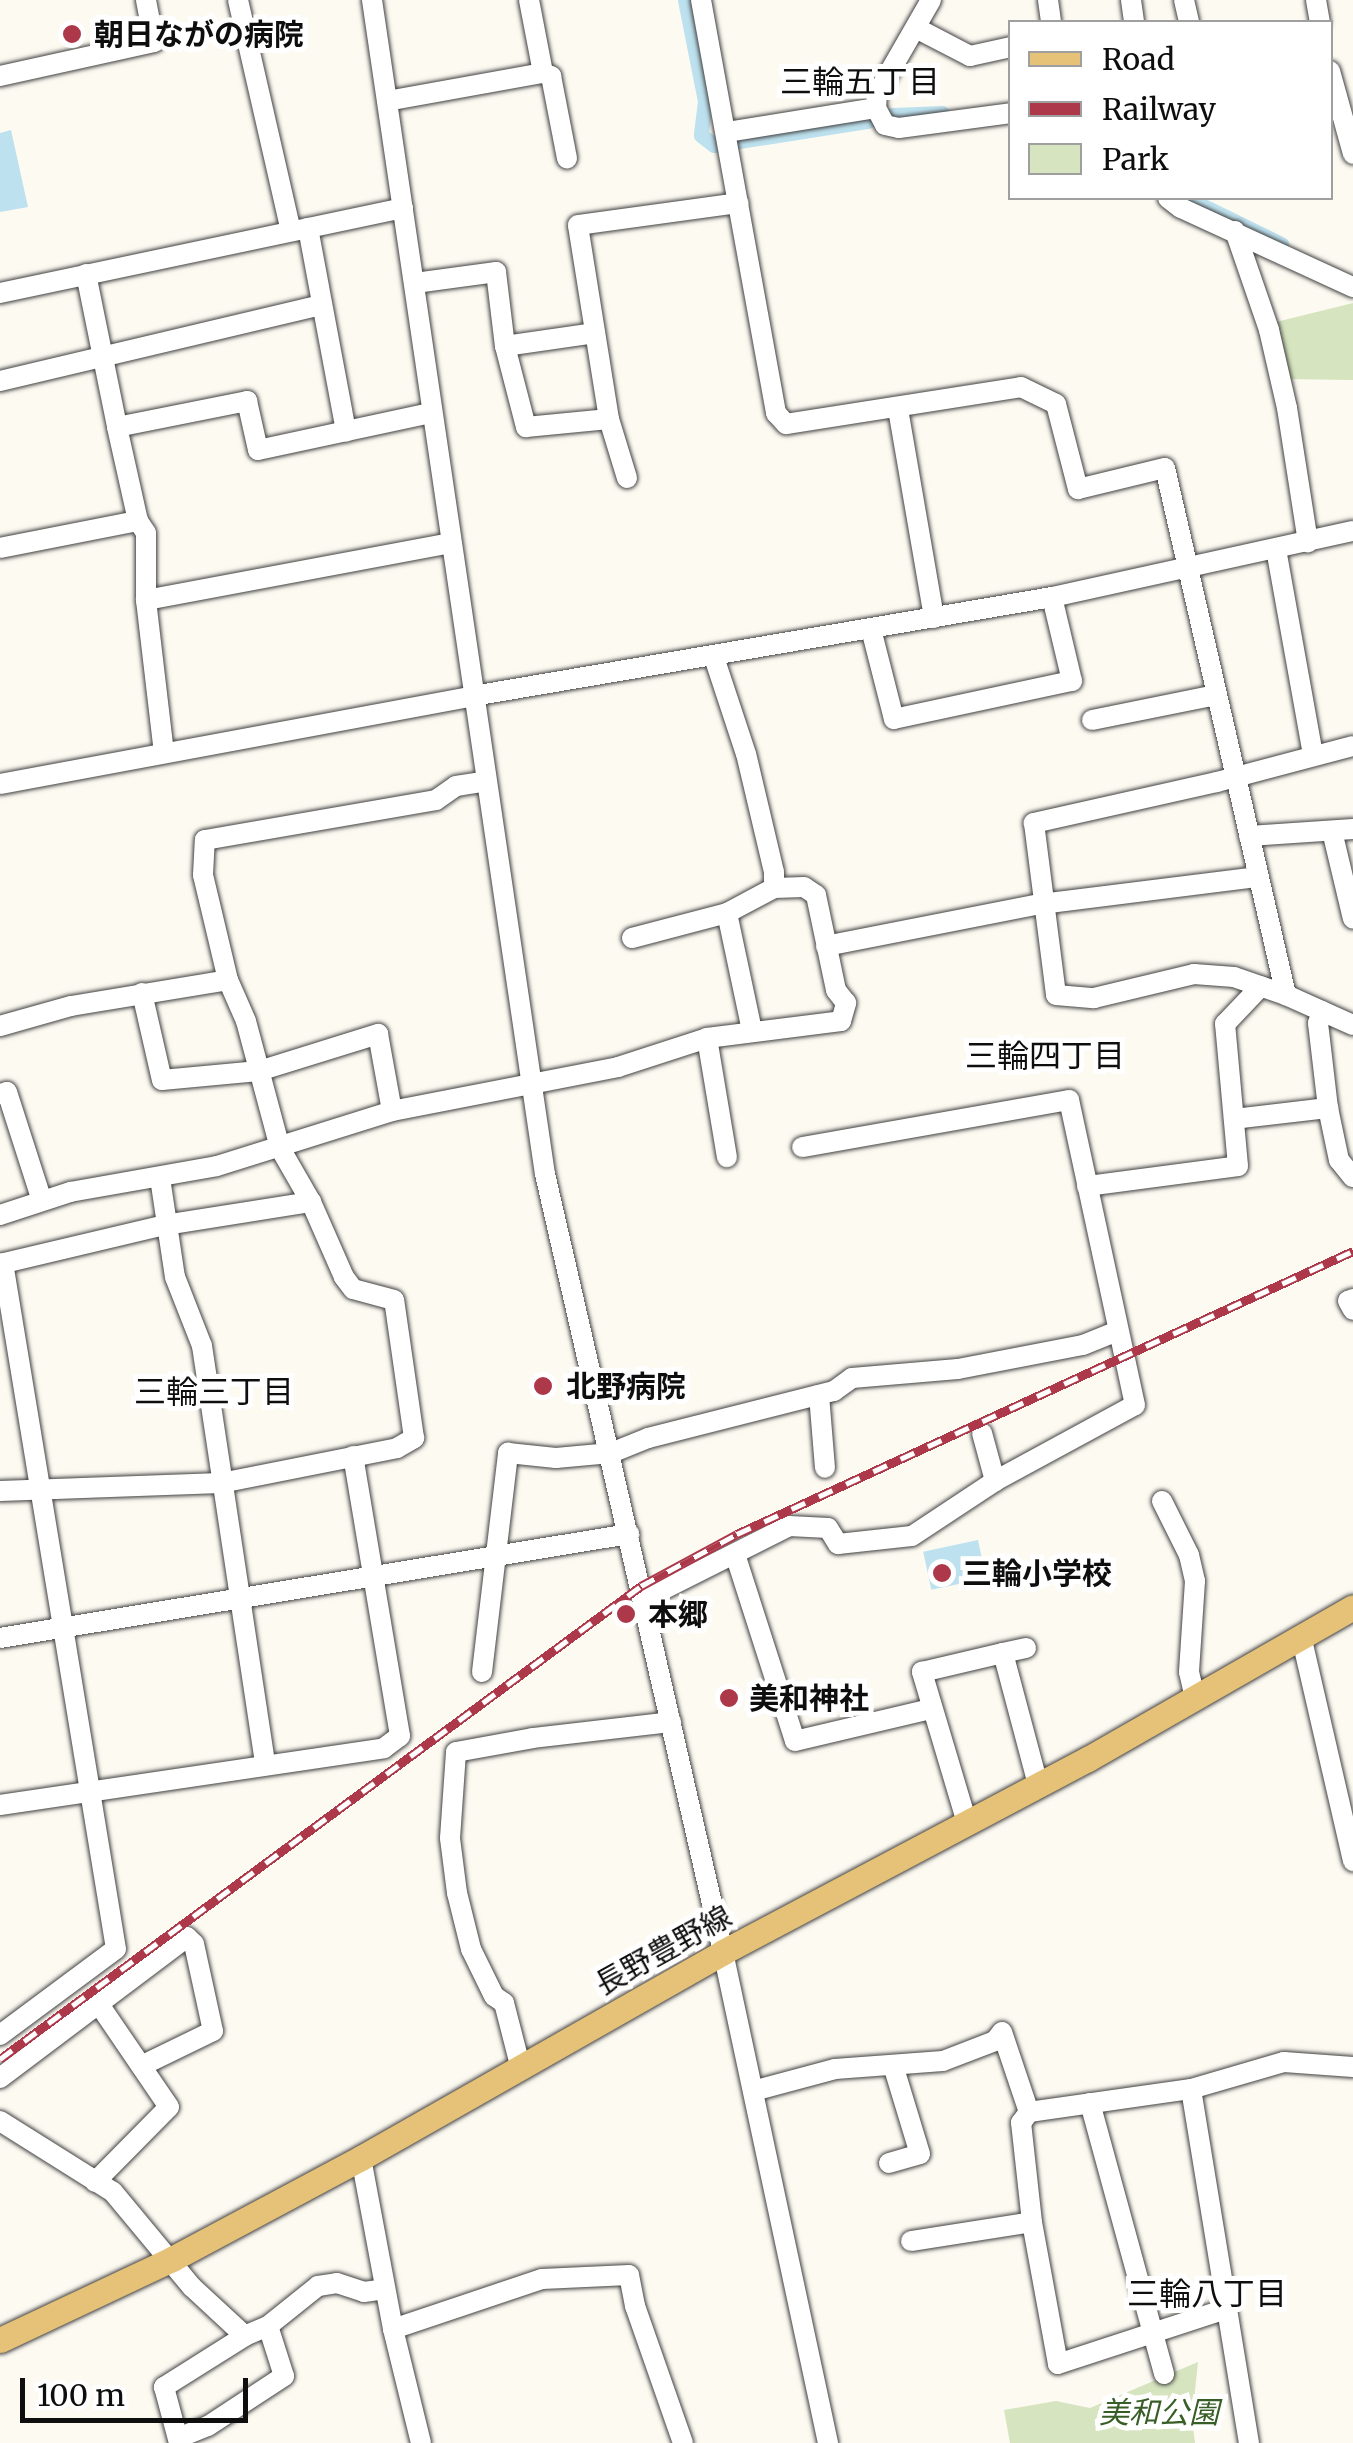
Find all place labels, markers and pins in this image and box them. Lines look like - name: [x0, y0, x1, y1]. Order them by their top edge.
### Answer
- place label: 朝日ながの病院: [94, 16, 304, 52]
- marker: 朝日ながの病院: [59, 21, 85, 47]
- place label: 北野病院: [566, 1368, 686, 1404]
- marker: 北野病院: [530, 1373, 556, 1399]
- place label: 三輪小学校: [962, 1555, 1112, 1591]
- marker: 三輪小学校: [931, 1562, 953, 1584]
- place label: 本郷: [648, 1596, 708, 1632]
- marker: 本郷: [613, 1601, 639, 1627]
- place label: 美和神社: [749, 1680, 869, 1716]
- marker: 美和神社: [718, 1687, 740, 1709]

